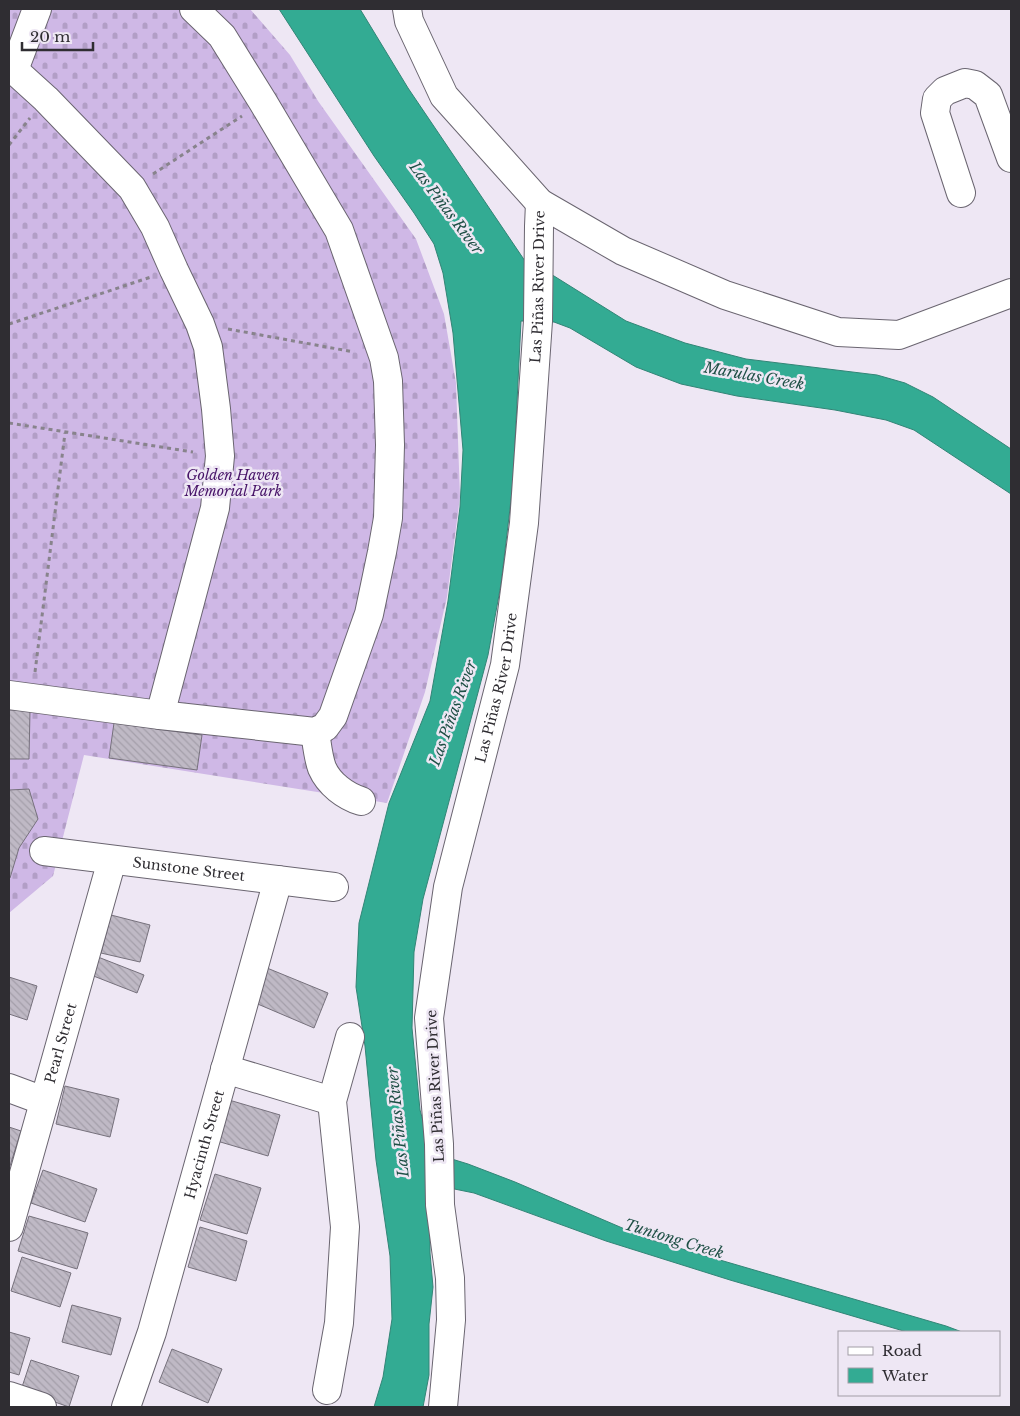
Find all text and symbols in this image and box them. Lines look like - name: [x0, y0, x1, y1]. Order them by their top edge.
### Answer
- scale bar: [22, 20, 94, 52]
- text: 20 m: [30, 27, 70, 46]
- water label: Las Piñas River: [405, 157, 488, 258]
- street label: Las Piñas River Drive: [526, 210, 549, 364]
- water label: Marulas Creek: [702, 357, 806, 394]
- park label: Golden Haven Memorial Park: [183, 466, 282, 500]
- street label: Las Piñas River Drive: [471, 612, 521, 765]
- water label: Las Piñas River: [424, 657, 481, 769]
- street label: Sunstone Street: [132, 853, 247, 885]
- street label: Pearl Street: [41, 1000, 81, 1085]
- street label: Las Piñas River Drive: [422, 1009, 448, 1163]
- water label: Las Piñas River: [382, 1065, 413, 1179]
- street label: Hyacinth Street: [181, 1087, 228, 1201]
- water label: Tuntong Creek: [622, 1214, 726, 1263]
- legend: [838, 1331, 1000, 1396]
- text: Road: [882, 1341, 922, 1360]
- text: Water: [881, 1366, 929, 1385]

